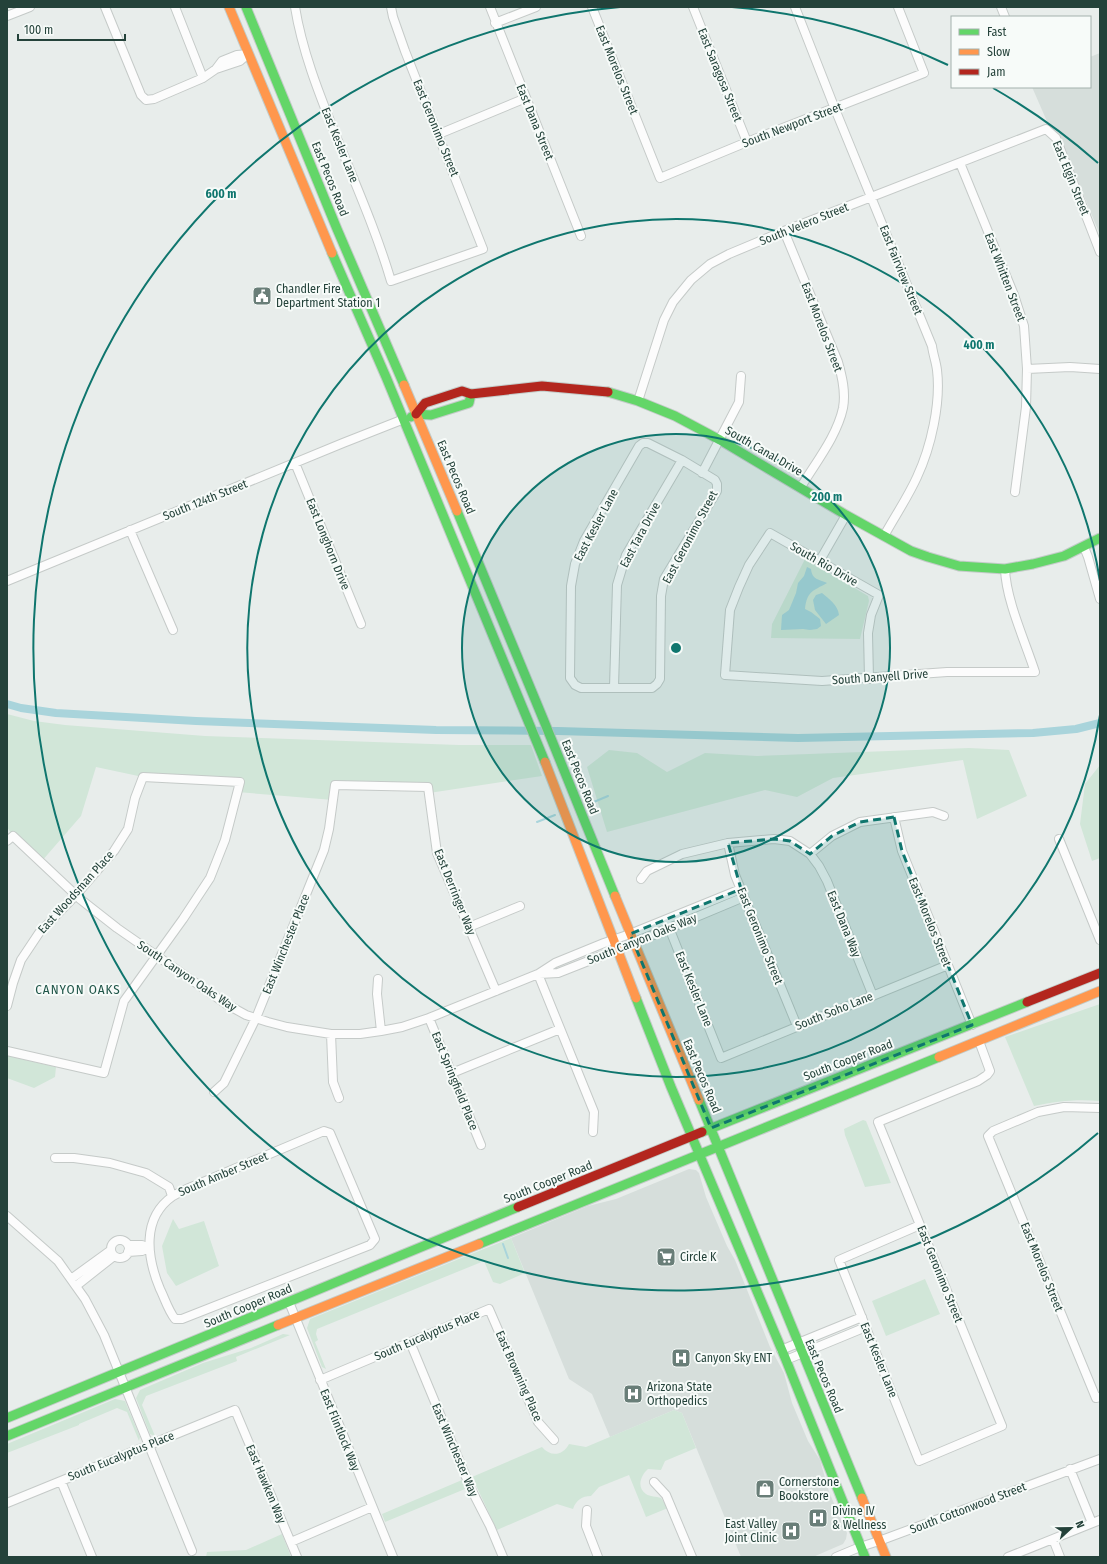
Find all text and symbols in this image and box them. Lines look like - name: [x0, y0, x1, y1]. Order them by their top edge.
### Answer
- scale bar: [18, 16, 125, 42]
- legend: [951, 16, 1091, 88]
- text: 100 m: [24, 23, 53, 37]
- street label: East Morelos Street: [593, 23, 641, 117]
- text: Fast: [987, 25, 1006, 39]
- street label: East Saragosa Street: [695, 26, 745, 124]
- text: Slow: [987, 45, 1010, 59]
- text: Jam: [987, 65, 1005, 79]
- street label: East Geronimo Street: [410, 77, 462, 179]
- street label: East Dana Street: [513, 82, 557, 162]
- street label: South Newport Street: [740, 99, 844, 150]
- street label: East Kesler Lane: [319, 105, 361, 185]
- street label: East Elgin Street: [1050, 139, 1092, 217]
- street label: East Pecos Road: [309, 140, 351, 218]
- text: 600 m: [205, 187, 237, 201]
- street label: South Velero Street: [757, 200, 851, 248]
- street label: East Fairview Street: [877, 223, 925, 317]
- street label: East Whitten Street: [982, 231, 1028, 323]
- street label: East Morelos Street: [799, 280, 846, 374]
- place label: Chandler Fire Department Station 1: [276, 282, 380, 310]
- public building icon: Chandler Fire Department Station 1: [251, 285, 273, 307]
- text: 400 m: [964, 338, 994, 352]
- street label: South Canal Drive: [723, 423, 805, 479]
- street label: East Pecos Road: [434, 438, 478, 516]
- street label: South 124th Street: [161, 477, 249, 523]
- street label: East Kesler Lane: [571, 486, 621, 564]
- street label: East Geronimo Street: [660, 488, 720, 586]
- text: 200 m: [811, 490, 842, 504]
- street label: East Longhorn Drive: [303, 496, 353, 592]
- street label: East Tara Drive: [617, 500, 663, 570]
- street label: South Rio Drive: [788, 539, 860, 589]
- centre of rings: [669, 641, 683, 655]
- street label: South Danyell Drive: [831, 667, 929, 687]
- street label: East Pecos Road: [559, 738, 601, 816]
- street label: East Derringer Way: [431, 847, 479, 938]
- street label: East Woodsman Place: [35, 848, 117, 936]
- street label: East Morelos Street: [906, 875, 954, 969]
- street label: East Geronimo Street: [734, 885, 786, 987]
- street label: East Dana Way: [824, 889, 864, 960]
- street label: East Winchester Place: [260, 892, 312, 996]
- street label: South Canyon Oaks Way: [585, 910, 699, 967]
- street label: South Canyon Oaks Way: [135, 938, 240, 1015]
- street label: East Kesler Lane: [673, 949, 715, 1029]
- district label: CANYON OAKS: [35, 982, 121, 997]
- street label: South Soho Lane: [793, 989, 875, 1033]
- street label: East Springfield Place: [429, 1030, 481, 1132]
- street label: East Pecos Road: [680, 1037, 724, 1115]
- street label: South Cooper Road: [801, 1037, 895, 1083]
- street label: South Amber Street: [176, 1149, 270, 1199]
- street label: South Cooper Road: [502, 1158, 594, 1206]
- street label: East Morelos Street: [1018, 1220, 1066, 1314]
- street label: East Geronimo Street: [914, 1223, 966, 1325]
- supermarket icon: Circle K: [655, 1246, 677, 1268]
- place label: Circle K: [680, 1250, 717, 1264]
- street label: South Cooper Road: [202, 1281, 294, 1331]
- street label: South Eucalyptus Place: [372, 1306, 482, 1364]
- street label: East Kesler Lane: [858, 1320, 900, 1400]
- street label: East Browning Place: [493, 1328, 545, 1424]
- street label: East Pecos Road: [802, 1337, 846, 1415]
- hospital icon: Canyon Sky ENT: [670, 1347, 692, 1369]
- place label: Canyon Sky ENT: [695, 1351, 772, 1365]
- place label: Arizona State Orthopedics: [647, 1380, 712, 1408]
- hospital icon: Arizona State Orthopedics: [622, 1383, 644, 1405]
- street label: East Flintlock Way: [317, 1387, 363, 1474]
- street label: East Winchester Way: [429, 1401, 481, 1500]
- street label: South Eucalyptus Place: [66, 1428, 176, 1484]
- street label: East Hawken Way: [243, 1442, 289, 1526]
- place label: Cornerstone Bookstore: [779, 1475, 839, 1503]
- shop icon: Cornerstone Bookstore: [754, 1478, 776, 1500]
- street label: South Cottonwood Street: [908, 1479, 1028, 1537]
- place label: Divine IV & Wellness: [832, 1504, 886, 1532]
- hospital icon: Divine IV & Wellness: [807, 1507, 829, 1529]
- north arrow: [1051, 1508, 1091, 1548]
- place label: East Valley Joint Clinic: [725, 1517, 778, 1545]
- text: N: [1073, 1519, 1087, 1530]
- hospital icon: East Valley Joint Clinic: [780, 1520, 802, 1542]

